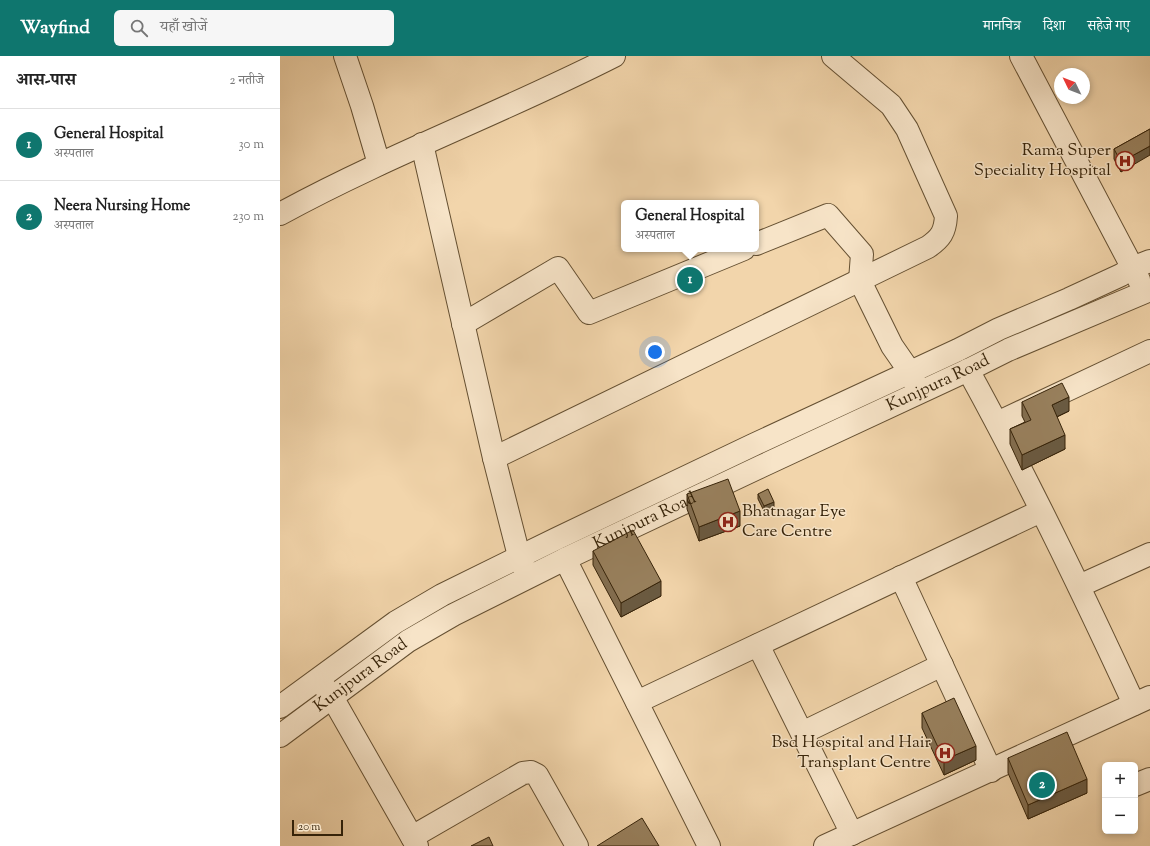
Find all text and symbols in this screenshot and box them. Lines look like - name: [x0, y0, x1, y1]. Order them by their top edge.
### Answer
- search box: [114, 10, 394, 46]
- text: Wayfind: [20, 15, 90, 42]
- icon: search: [128, 17, 150, 39]
- text: यहाँ खोजें: [160, 17, 207, 38]
- text: मानचित्र: [983, 17, 1021, 37]
- text: दिशा: [1043, 17, 1065, 37]
- text: सहेजे गए: [1087, 17, 1130, 37]
- north arrow: [1054, 68, 1090, 104]
- text: आस-पास: [16, 69, 76, 93]
- text: 2 नतीजे: [230, 72, 264, 90]
- text: General Hospital: [54, 124, 164, 145]
- text: 1: [27, 136, 31, 154]
- text: 30 m: [238, 136, 264, 154]
- place label: Rama Super Speciality Hospital: [974, 139, 1112, 183]
- text: अस्पताल: [54, 145, 94, 163]
- hospital icon: Rama Super Speciality Hospital: [1114, 150, 1136, 172]
- text: Neera Nursing Home: [54, 196, 190, 217]
- popup: [621, 200, 759, 252]
- text: General Hospital: [635, 206, 745, 227]
- text: 2: [26, 208, 32, 226]
- text: 230 m: [232, 208, 264, 226]
- text: अस्पताल: [54, 217, 94, 235]
- text: अस्पताल: [635, 227, 675, 245]
- pin: 1: [677, 265, 703, 295]
- your location: [645, 342, 665, 362]
- street label: Kunjpura Road: [883, 349, 994, 418]
- street label: Kunjpura Road: [589, 486, 701, 556]
- place label: Bhatnagar Eye Care Centre: [742, 500, 846, 544]
- hospital icon: Bhatnagar Eye Care Centre: [717, 511, 739, 533]
- street label: Kunjpura Road: [309, 633, 413, 719]
- place label: Bsd Hospital and Hair Transplant Centre: [771, 731, 932, 775]
- hospital icon: Bsd Hospital and Hair Transplant Centre: [934, 742, 956, 764]
- map controls: [1102, 762, 1138, 834]
- button: +: [1102, 762, 1138, 798]
- pin: 2: [1029, 770, 1055, 800]
- button: −: [1102, 798, 1138, 834]
- scale bar: [292, 818, 343, 837]
- text: 20 m: [298, 819, 320, 835]

